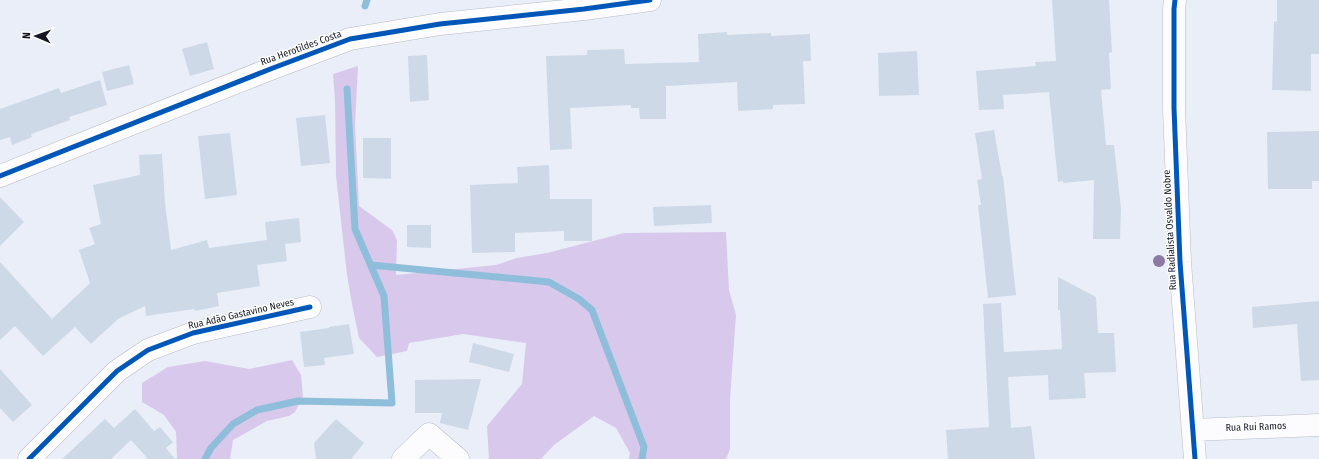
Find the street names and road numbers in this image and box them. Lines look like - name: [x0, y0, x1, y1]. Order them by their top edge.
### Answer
- street label: Rua Herotildes Costa: [259, 28, 343, 68]
- street label: Rua Radialista Osvaldo Nobre: [1161, 169, 1179, 291]
- street label: Rua Adão Gastavino Neves: [187, 296, 295, 332]
- street label: Rua Rui Ramos: [1225, 420, 1287, 434]

